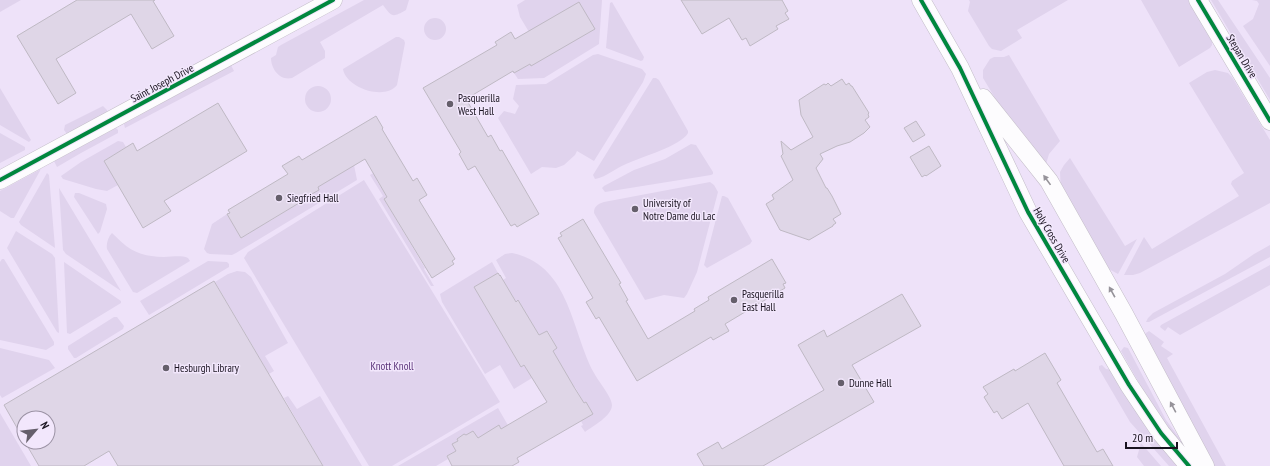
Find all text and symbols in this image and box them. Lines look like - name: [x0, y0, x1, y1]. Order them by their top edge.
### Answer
- street label: Stepan Drive: [1224, 32, 1261, 81]
- street label: Saint Joseph Drive: [128, 60, 196, 105]
- place label: Pasquerilla West Hall: [458, 91, 500, 118]
- marker: Pasquerilla West Hall: [445, 99, 455, 109]
- one-way arrow: [1043, 174, 1051, 185]
- place label: Siegfried Hall: [287, 191, 339, 205]
- marker: Siegfried Hall: [274, 193, 284, 203]
- place label: University of Notre Dame du Lac: [643, 196, 715, 223]
- marker: University of Notre Dame du Lac: [630, 204, 640, 214]
- street label: Holy Cross Drive: [1030, 205, 1074, 266]
- one-way arrow: [1108, 286, 1115, 298]
- place label: Pasquerilla East Hall: [742, 287, 784, 314]
- marker: Pasquerilla East Hall: [729, 295, 739, 305]
- park label: Knott Knoll: [370, 359, 414, 373]
- place label: Hesburgh Library: [174, 361, 240, 375]
- marker: Hesburgh Library: [161, 363, 171, 373]
- place label: Dunne Hall: [849, 376, 892, 390]
- marker: Dunne Hall: [836, 378, 846, 388]
- one-way arrow: [1170, 401, 1177, 413]
- north arrow: [16, 410, 56, 450]
- text: N: [37, 419, 52, 431]
- scale bar: [1126, 424, 1177, 450]
- text: 20 m: [1132, 430, 1153, 445]

